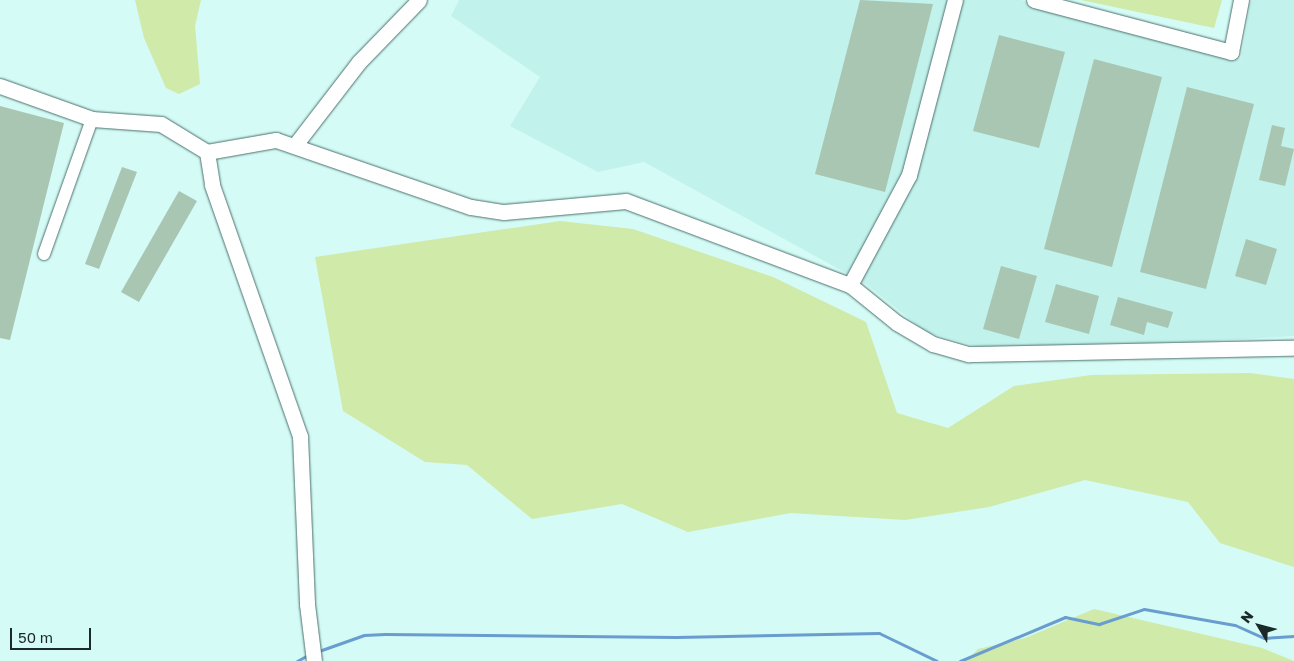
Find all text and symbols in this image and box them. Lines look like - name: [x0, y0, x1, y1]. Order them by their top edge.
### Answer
- north arrow: [1234, 601, 1284, 651]
- text: N: [1237, 607, 1257, 626]
- scale bar: [12, 618, 94, 650]
- text: 50 m: [18, 628, 53, 646]

